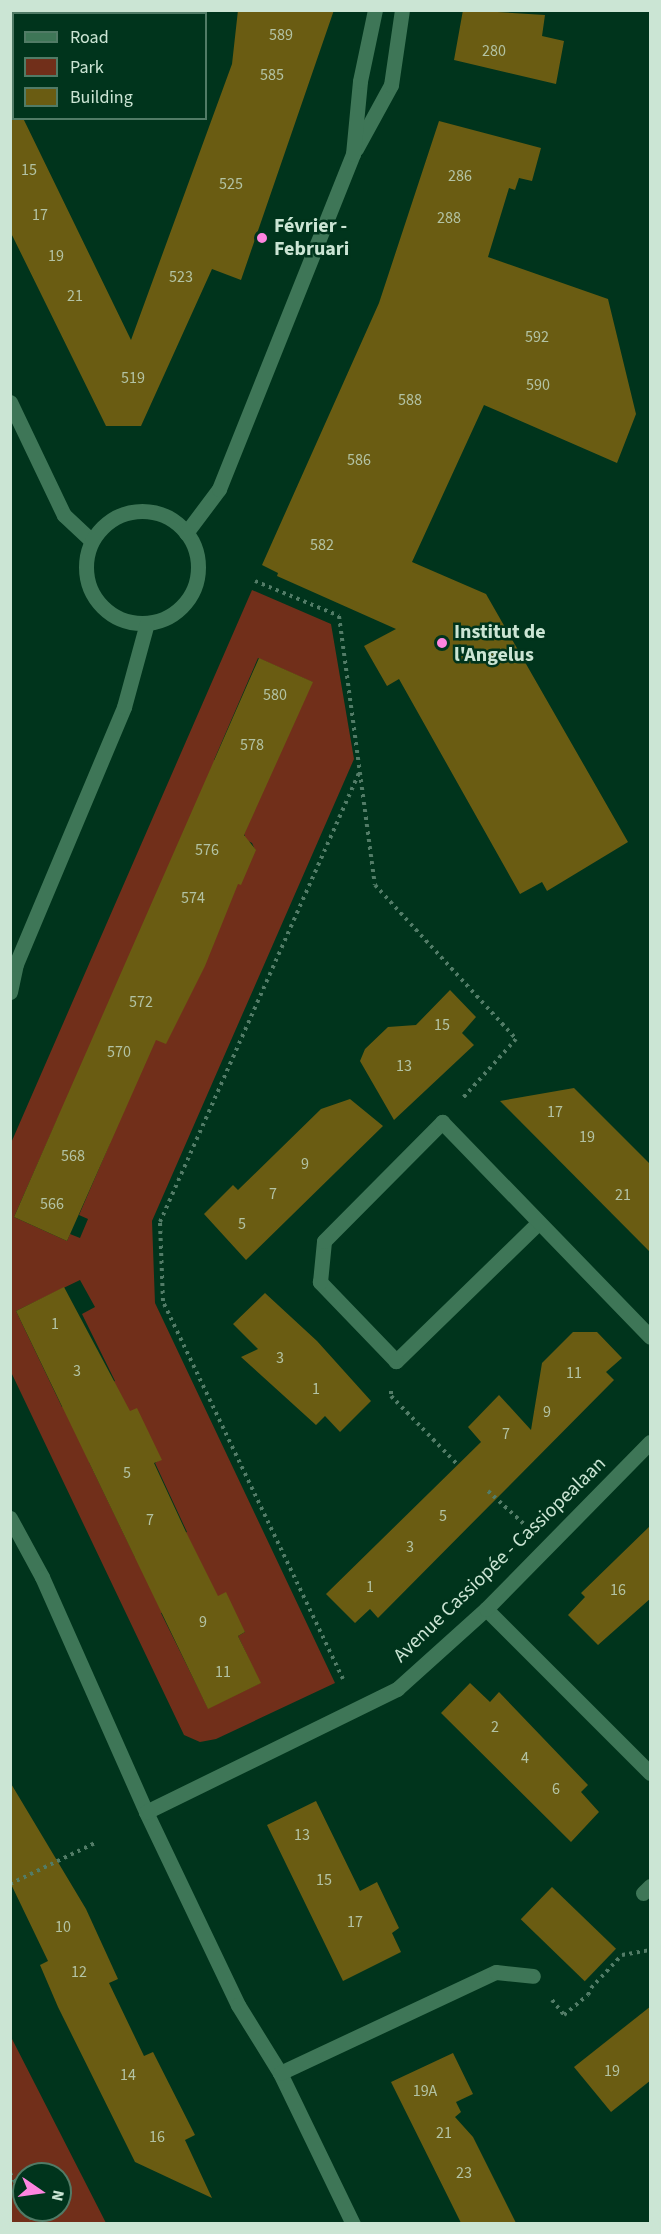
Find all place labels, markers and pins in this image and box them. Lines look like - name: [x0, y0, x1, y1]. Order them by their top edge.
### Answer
- place label: Février - Februari: [274, 214, 349, 261]
- marker: Février - Februari: [255, 231, 269, 245]
- place label: Institut de l'Angelus: [454, 620, 546, 667]
- marker: Institut de l'Angelus: [435, 636, 449, 650]

